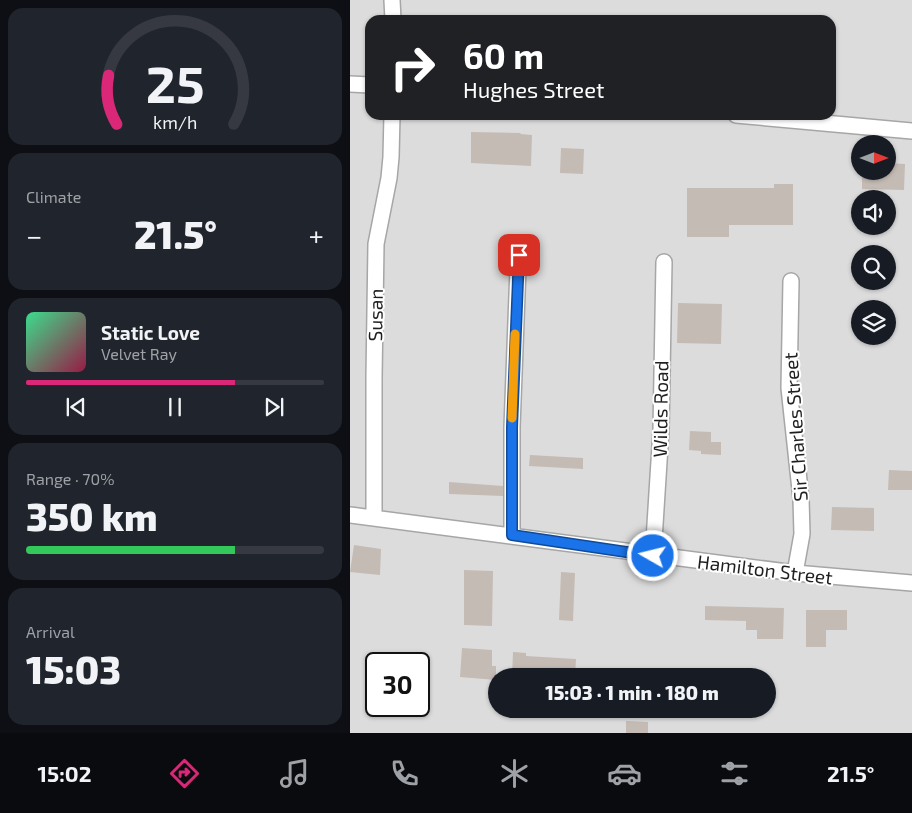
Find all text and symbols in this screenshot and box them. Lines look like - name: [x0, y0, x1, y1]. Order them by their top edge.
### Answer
- text: 60 m: [463, 34, 544, 76]
- icon: right: [380, 35, 445, 100]
- text: 25: [146, 51, 204, 113]
- text: Hughes Street: [463, 76, 604, 102]
- text: km/h: [153, 111, 197, 133]
- north arrow: [851, 135, 896, 180]
- map controls: [851, 135, 896, 345]
- text: Climate: [26, 187, 81, 206]
- button: sound: [851, 190, 896, 235]
- text: 21.5°: [134, 211, 217, 257]
- text: −: [26, 218, 42, 252]
- text: +: [309, 218, 324, 252]
- pin: [498, 234, 540, 276]
- icon: arrive: [505, 241, 533, 269]
- button: search: [851, 245, 896, 290]
- street label: Susan: [363, 288, 387, 342]
- button: layers: [851, 300, 896, 345]
- text: Static Love: [101, 321, 200, 344]
- text: Velvet Ray: [101, 344, 177, 363]
- street label: Sir Charles Street: [778, 352, 812, 502]
- street label: Wilds Road: [648, 360, 672, 458]
- icon: previous: [62, 393, 90, 421]
- icon: pause: [161, 393, 189, 421]
- icon: next: [260, 393, 288, 421]
- text: Range · 70%: [26, 469, 114, 488]
- text: 350 km: [26, 493, 158, 539]
- position arrow: [626, 529, 678, 581]
- street label: Hamilton Street: [696, 549, 834, 589]
- text: Arrival: [26, 622, 75, 641]
- text: 15:03: [26, 646, 121, 692]
- speed limit sign: 30: [365, 652, 430, 717]
- text: 15:03 · 1 min · 180 m: [545, 681, 719, 704]
- icon: directions: [167, 756, 202, 791]
- icon: music: [277, 756, 312, 791]
- icon: phone: [387, 756, 422, 791]
- icon: climate: [497, 756, 532, 791]
- icon: car: [607, 756, 642, 791]
- icon: filters: [717, 756, 752, 791]
- text: 15:02: [38, 760, 92, 786]
- text: 21.5°: [827, 760, 874, 786]

